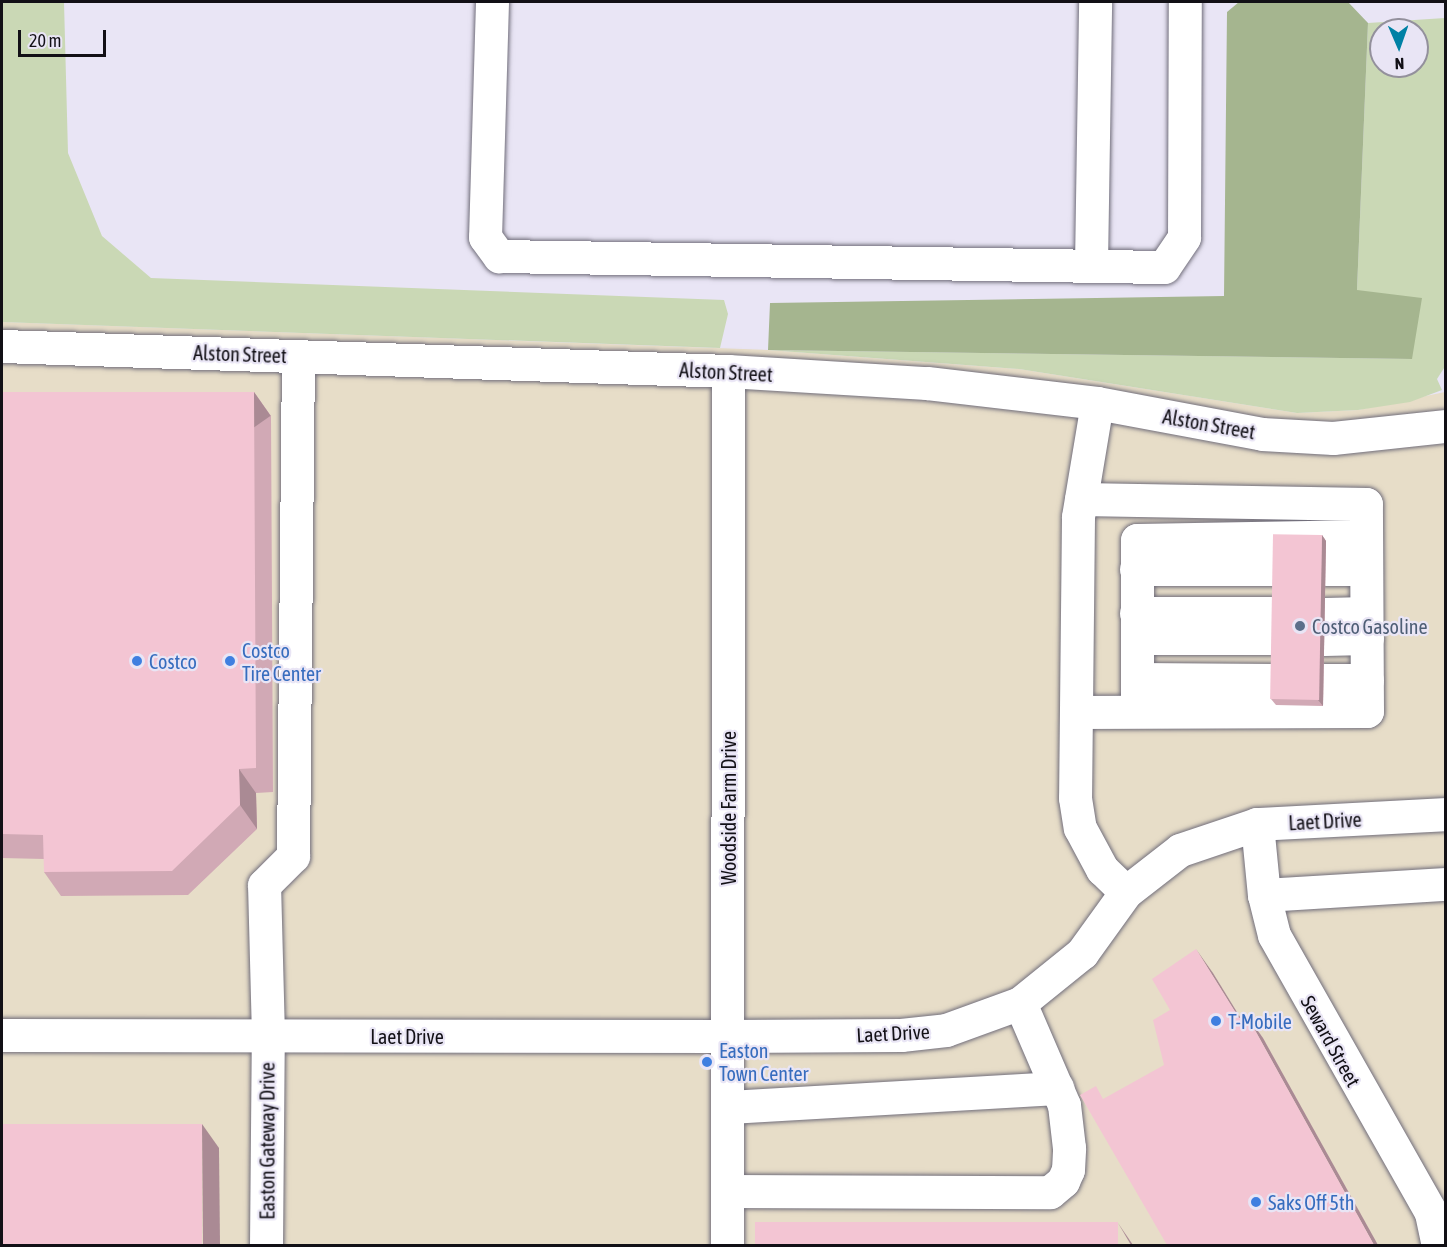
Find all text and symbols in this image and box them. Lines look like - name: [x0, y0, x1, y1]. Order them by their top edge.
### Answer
- scale bar: [21, 18, 110, 56]
- north arrow: [1369, 18, 1429, 78]
- text: 20 m: [29, 30, 61, 51]
- text: N: [1395, 55, 1405, 73]
- street label: Alston Street: [193, 340, 287, 368]
- street label: Alston Street: [679, 358, 773, 386]
- street label: Alston Street: [1161, 404, 1257, 444]
- place label: Costco Gasoline: [1312, 614, 1428, 638]
- marker: Costco Gasoline: [1293, 619, 1307, 633]
- place label: Costco Tire Center: [242, 638, 321, 685]
- place label: Costco: [149, 649, 197, 673]
- marker: Costco: [130, 654, 144, 668]
- marker: Costco Tire Center: [223, 654, 237, 668]
- street label: Woodside Farm Drive: [716, 731, 740, 885]
- street label: Laet Drive: [1288, 807, 1362, 835]
- street label: Seward Street: [1296, 991, 1366, 1091]
- place label: T-Mobile: [1228, 1009, 1292, 1033]
- marker: T-Mobile: [1209, 1014, 1223, 1028]
- street label: Laet Drive: [856, 1019, 930, 1047]
- street label: Laet Drive: [370, 1024, 444, 1048]
- place label: Easton Town Center: [719, 1038, 808, 1085]
- marker: Easton Town Center: [700, 1055, 714, 1069]
- street label: Easton Gateway Drive: [255, 1062, 279, 1220]
- place label: Saks Off 5th: [1268, 1190, 1354, 1214]
- marker: Saks Off 5th: [1249, 1195, 1263, 1209]

